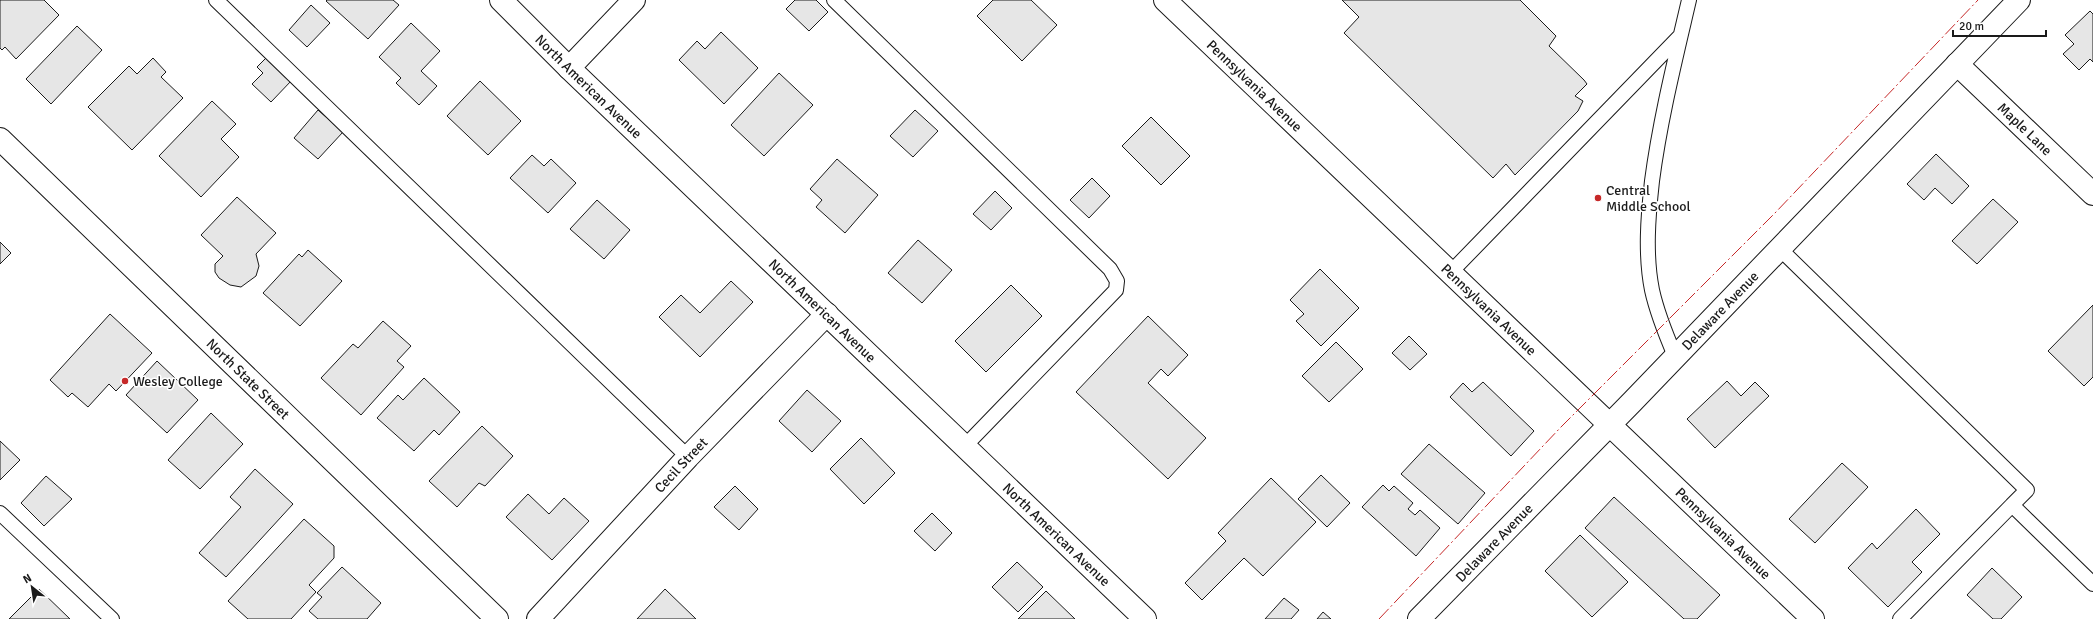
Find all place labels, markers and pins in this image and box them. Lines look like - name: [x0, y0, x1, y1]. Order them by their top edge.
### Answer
- place label: Central Middle School: [1606, 182, 1691, 215]
- marker: Central Middle School: [1593, 193, 1603, 203]
- place label: Wesley College: [133, 373, 223, 390]
- marker: Wesley College: [120, 376, 130, 386]

